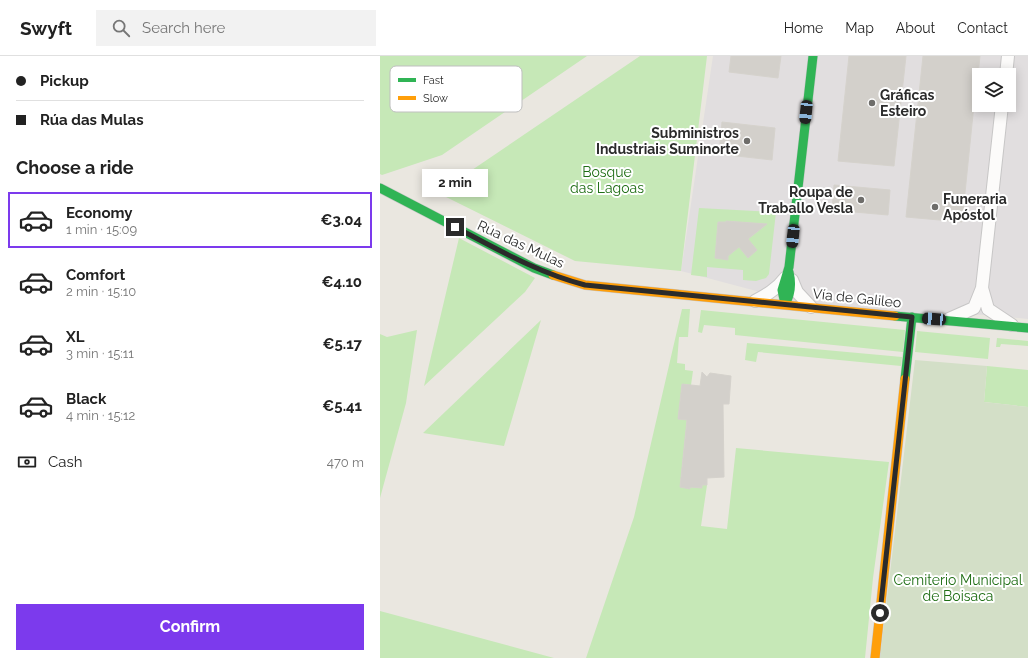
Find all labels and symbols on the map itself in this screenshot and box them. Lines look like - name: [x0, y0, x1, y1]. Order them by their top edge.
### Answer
- legend: [390, 66, 522, 112]
- text: Fast: [423, 74, 444, 87]
- place label: Gráficas Esteiro: [880, 87, 934, 119]
- text: Slow: [423, 92, 448, 105]
- marker: Gráficas Esteiro: [867, 98, 877, 108]
- car: [799, 99, 813, 125]
- place label: Subministros Industriais Suminorte: [596, 125, 740, 157]
- marker: Subministros Industriais Suminorte: [742, 136, 752, 146]
- park label: Bosque das Lagoas: [570, 164, 644, 196]
- callout: 2 min: [422, 169, 488, 197]
- place label: Roupa de Traballo Vesla: [758, 184, 854, 216]
- place label: Funeraria Apóstol: [943, 191, 1007, 223]
- marker: Roupa de Traballo Vesla: [856, 195, 866, 205]
- marker: Funeraria Apóstol: [930, 202, 940, 212]
- street label: Rúa das Mulas: [475, 217, 567, 271]
- route end: [446, 218, 464, 236]
- car: [786, 223, 800, 249]
- street label: Vía de Galileo: [812, 285, 902, 311]
- car: [922, 312, 946, 326]
- park label: Cemiterio Municipal de Boisaca: [893, 572, 1023, 604]
- route start: [871, 604, 889, 622]

